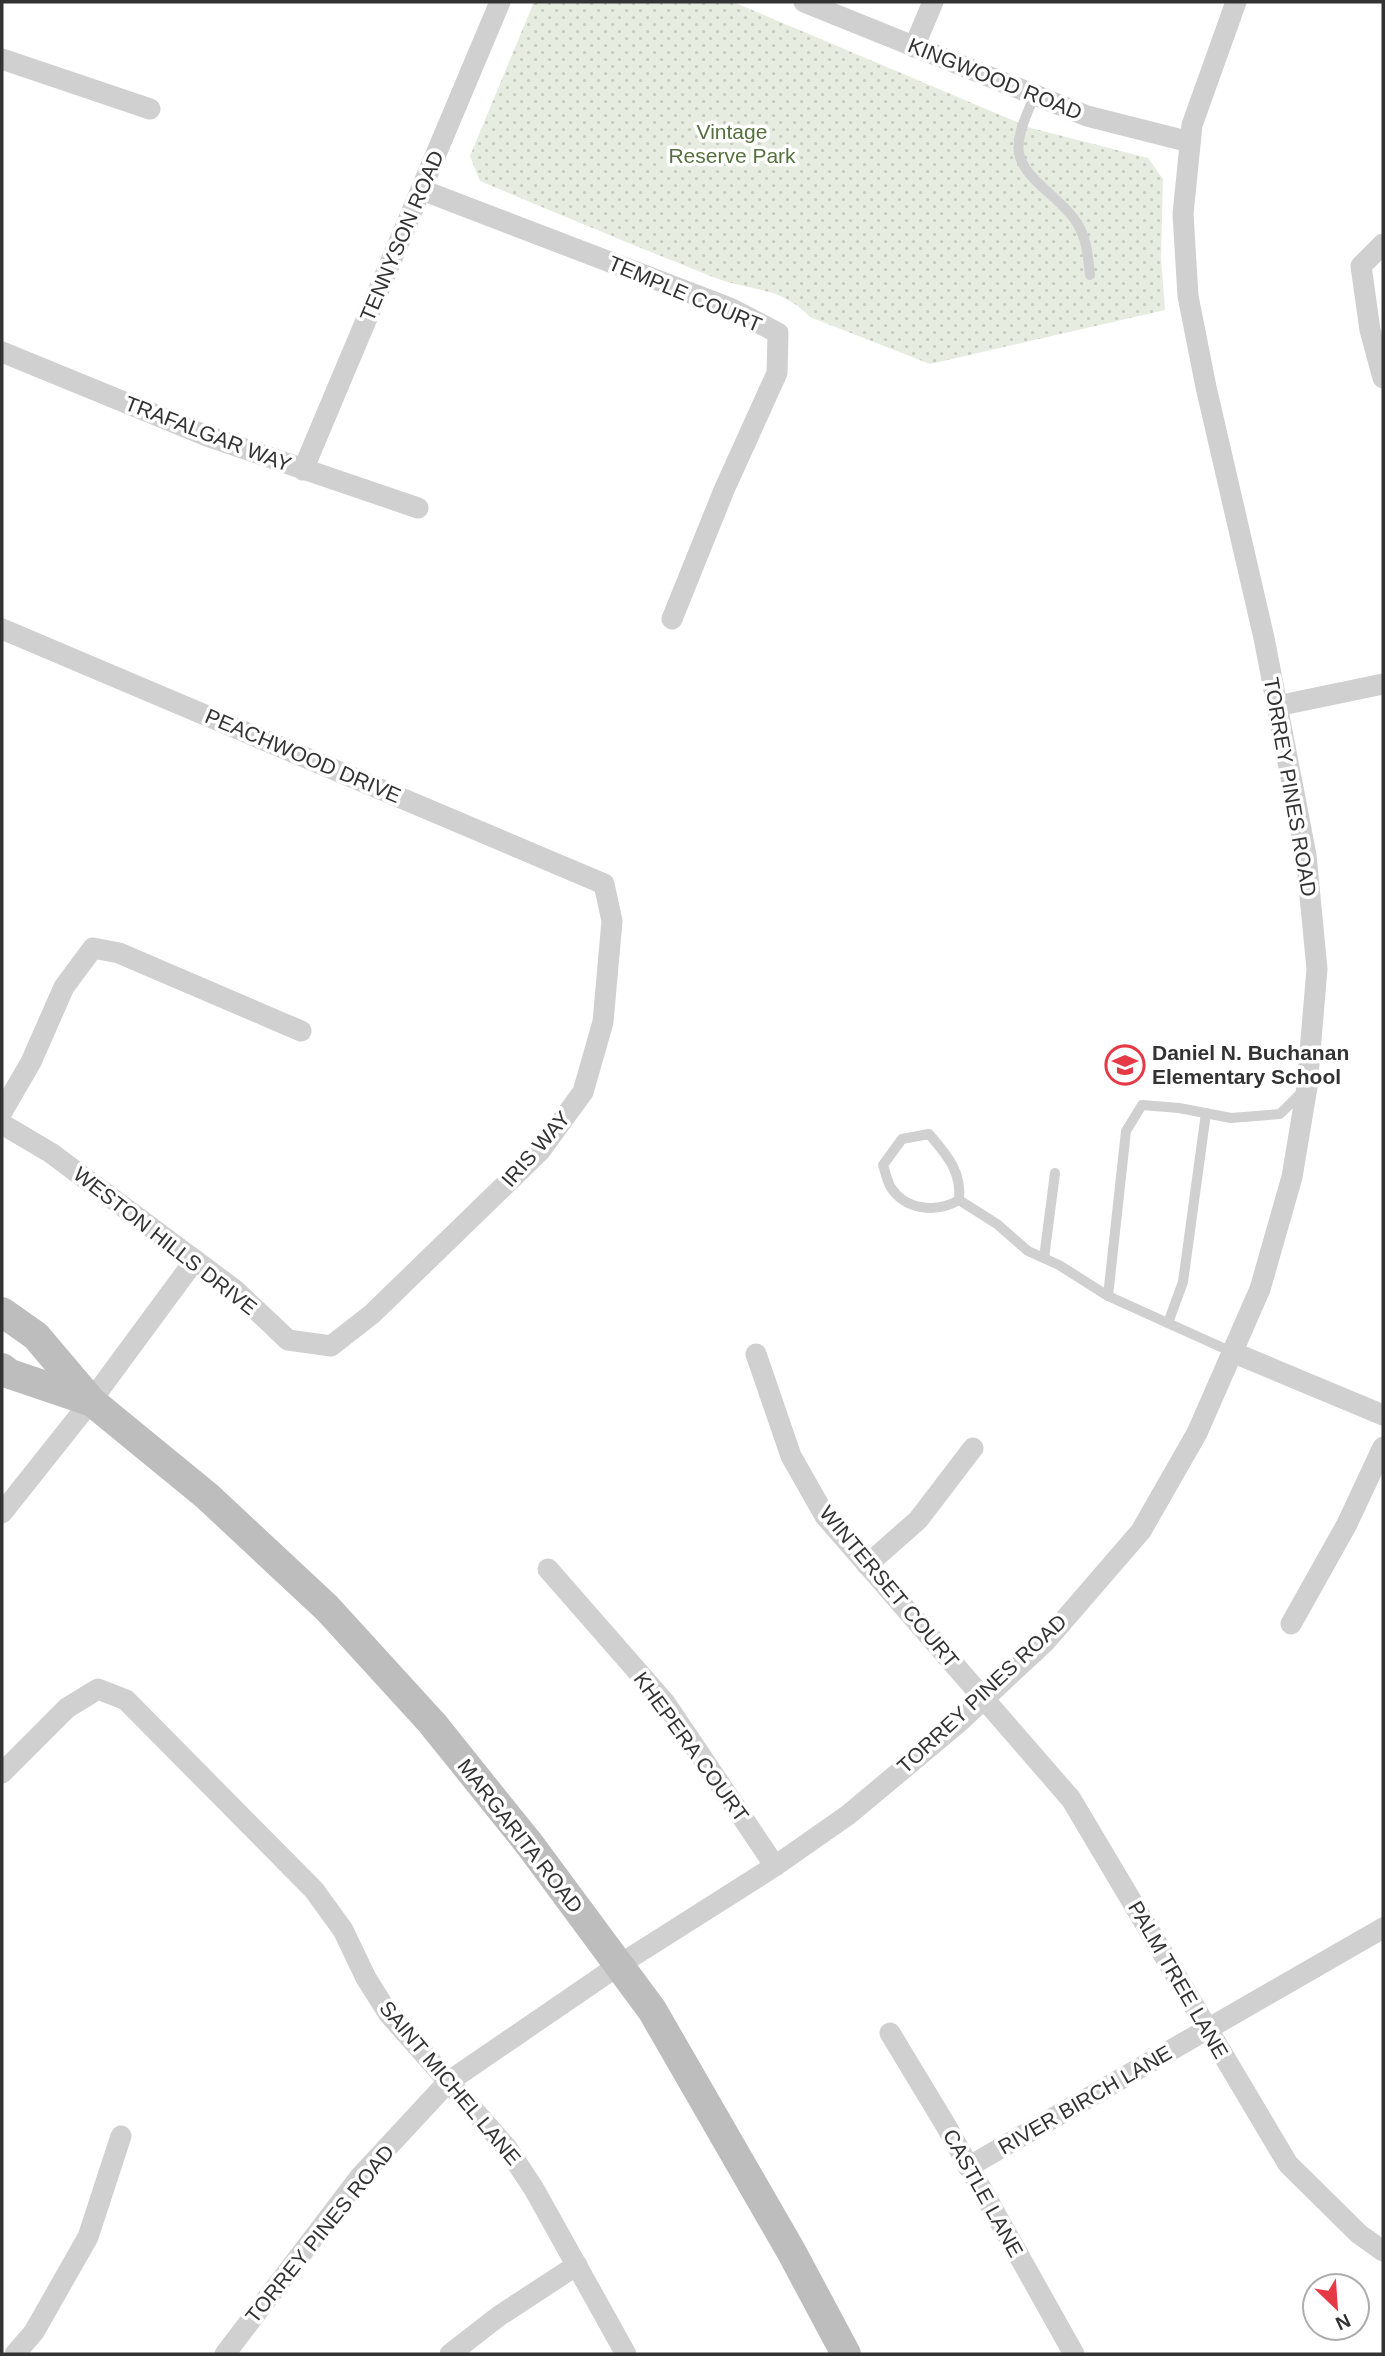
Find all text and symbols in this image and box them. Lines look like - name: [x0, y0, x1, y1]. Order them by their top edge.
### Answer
- street label: KINGWOOD ROAD: [905, 33, 1085, 124]
- park label: Vintage Reserve Park: [668, 120, 796, 167]
- street label: TENNYSON ROAD: [355, 147, 448, 325]
- street label: TEMPLE COURT: [605, 251, 765, 336]
- street label: TRAFALGAR WAY: [122, 391, 295, 476]
- street label: TORREY PINES ROAD: [1260, 676, 1321, 898]
- street label: PEACHWOOD DRIVE: [202, 704, 404, 807]
- place label: Daniel N. Buchanan Elementary School: [1152, 1041, 1349, 1088]
- school or university icon: Daniel N. Buchanan Elementary School: [1104, 1044, 1146, 1086]
- street label: IRIS WAY: [497, 1106, 575, 1191]
- street label: WESTON HILLS DRIVE: [69, 1162, 261, 1319]
- street label: WINTERSET COURT: [815, 1501, 964, 1672]
- street label: TORREY PINES ROAD: [893, 1609, 1071, 1778]
- street label: KHEPERA COURT: [629, 1667, 754, 1826]
- street label: MARGARITA ROAD: [453, 1754, 588, 1917]
- street label: PALM TREE LANE: [1124, 1897, 1233, 2062]
- street label: SAINT MICHEL LANE: [375, 1996, 526, 2169]
- street label: RIVER BIRCH LANE: [994, 2041, 1175, 2159]
- street label: CASTLE LANE: [939, 2125, 1028, 2261]
- street label: TORREY PINES ROAD: [241, 2140, 398, 2327]
- north arrow: [1301, 2272, 1371, 2342]
- text: N: [1332, 2310, 1354, 2334]

